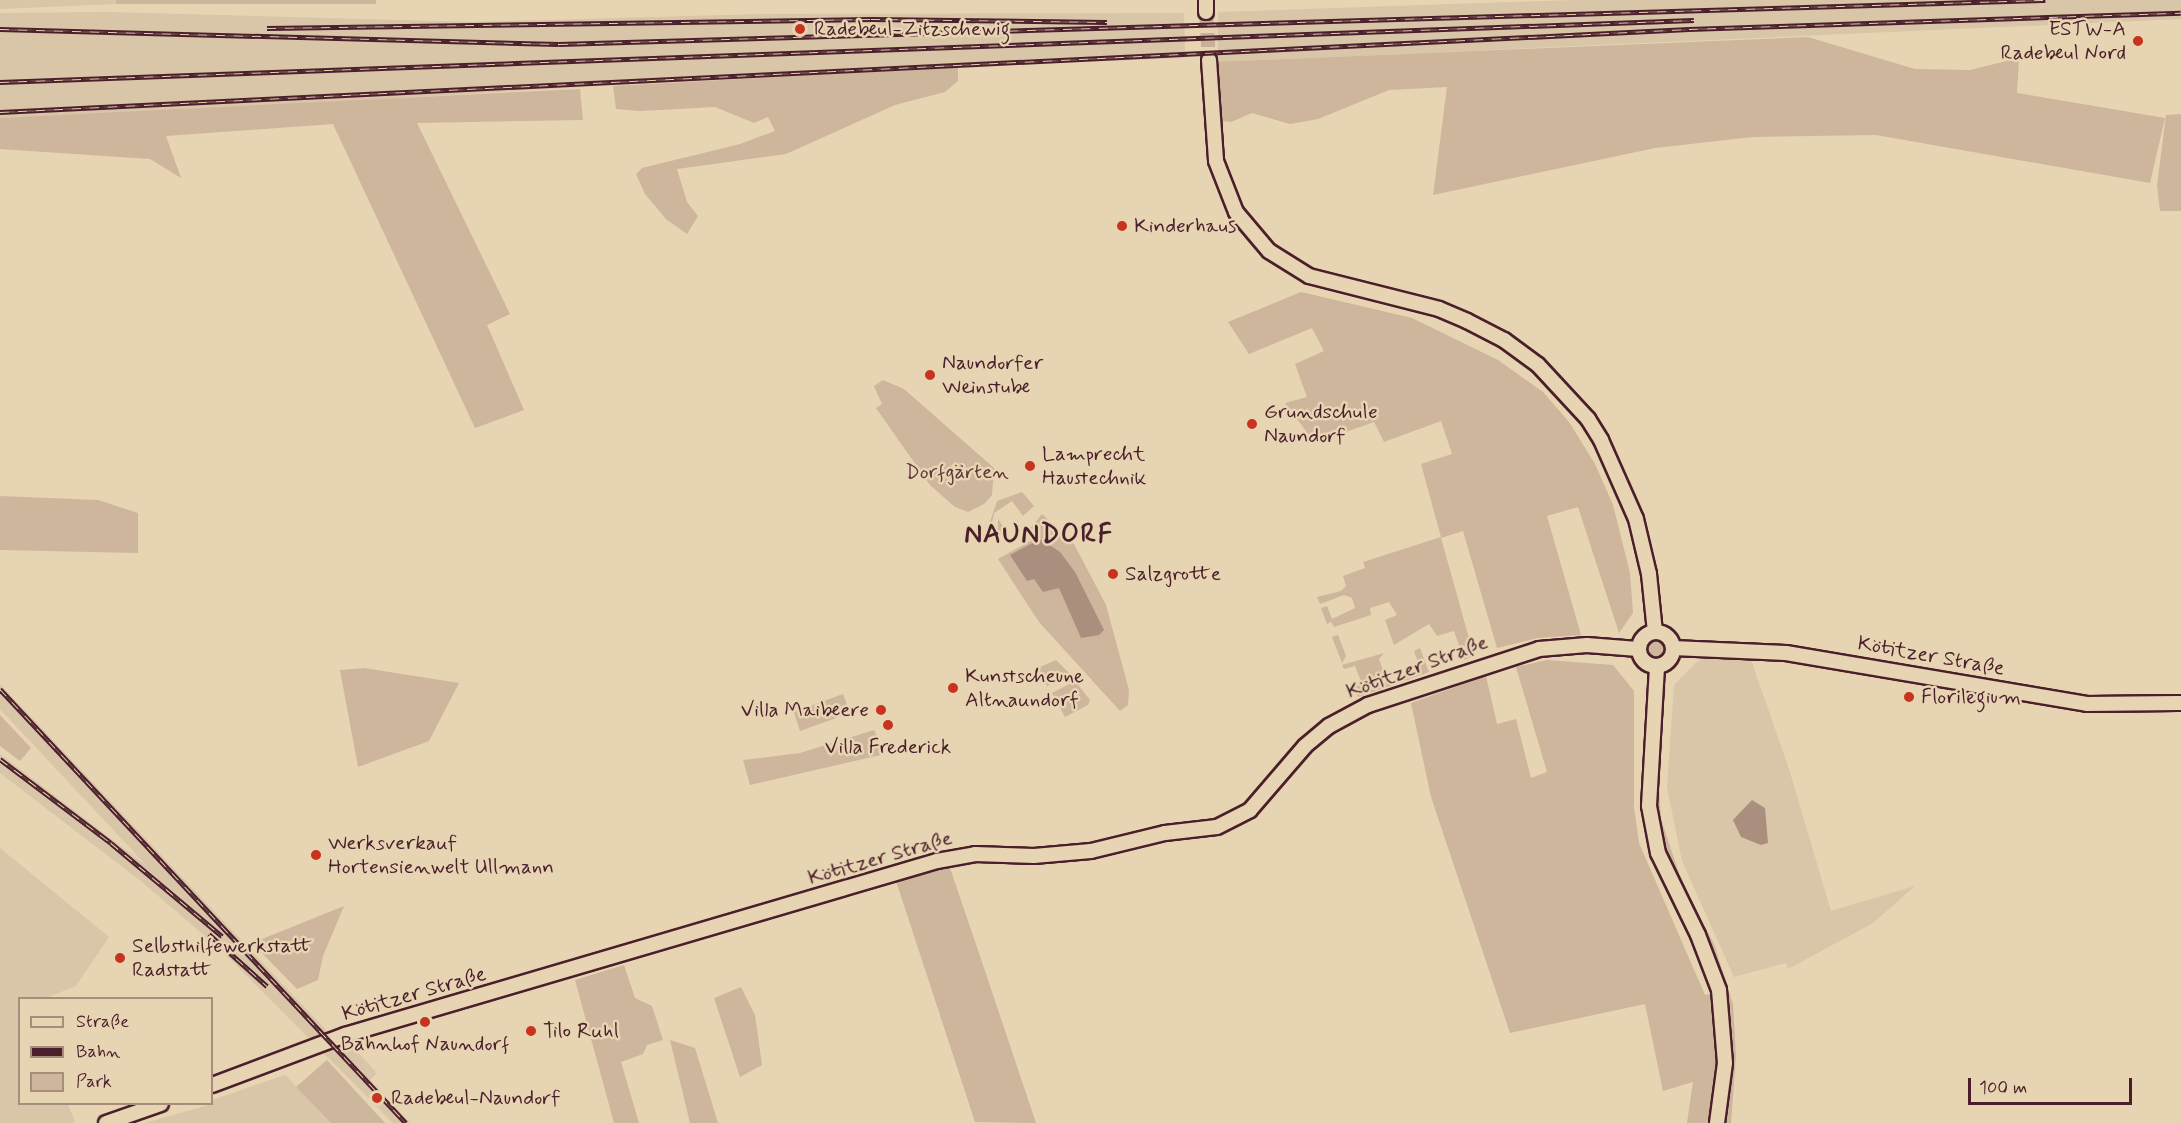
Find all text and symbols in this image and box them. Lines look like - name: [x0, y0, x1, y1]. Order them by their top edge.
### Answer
- place label: Radebeul-Zitzschewig: [814, 16, 1010, 42]
- place label: ESTW-A Radebeul Nord: [2000, 16, 2126, 66]
- marker: Radebeul-Zitzschewig: [791, 20, 809, 38]
- marker: ESTW-A Radebeul Nord: [2131, 34, 2145, 48]
- place label: Kinderhaus: [1134, 213, 1236, 239]
- marker: Kinderhaus: [1115, 219, 1129, 233]
- place label: Naundorfer Weinstube: [942, 350, 1043, 400]
- marker: Naundorfer Weinstube: [923, 368, 937, 382]
- place label: Grundschule Naundorf: [1264, 399, 1378, 449]
- marker: Grundschule Naundorf: [1245, 417, 1259, 431]
- place label: Lamprecht Haustechnik: [1042, 441, 1146, 491]
- park label: Dorfgärten: [905, 459, 1009, 485]
- marker: Lamprecht Haustechnik: [1023, 459, 1037, 473]
- district label: NAUNDORF: [964, 519, 1114, 551]
- place label: Salzgrotte: [1125, 561, 1221, 587]
- marker: Salzgrotte: [1106, 567, 1120, 581]
- street label: Kötitzer Straße: [1343, 630, 1491, 704]
- street label: Kötitzer Straße: [1856, 631, 2006, 681]
- place label: Kunstscheune Altnaundorf: [965, 663, 1084, 713]
- marker: Kunstscheune Altnaundorf: [946, 681, 960, 695]
- place label: Florilegium: [1921, 684, 2021, 710]
- marker: Florilegium: [1902, 690, 1916, 704]
- place label: Villa Maibeere: [742, 697, 869, 723]
- marker: Villa Maibeere: [874, 703, 888, 717]
- marker: Villa Frederick: [881, 718, 895, 732]
- place label: Villa Frederick: [825, 734, 951, 760]
- street label: Kötitzer Straße: [805, 825, 955, 891]
- place label: Werksverkauf Hortensienwelt Ullmann: [328, 830, 554, 880]
- marker: Werksverkauf Hortensienwelt Ullmann: [309, 848, 323, 862]
- place label: Selbsthilfewerkstatt Radstatt: [132, 933, 312, 983]
- marker: Selbsthilfewerkstatt Radstatt: [113, 951, 127, 965]
- street label: Kötitzer Straße: [339, 961, 489, 1027]
- legend: [18, 997, 213, 1105]
- text: Straße: [76, 1010, 129, 1034]
- marker: Bahnhof Naundorf: [418, 1015, 432, 1029]
- place label: Tilo Ruhl: [543, 1018, 614, 1044]
- marker: Tilo Ruhl: [524, 1024, 538, 1038]
- place label: Bahnhof Naundorf: [342, 1031, 508, 1057]
- text: Bahn: [76, 1040, 120, 1064]
- scale bar: [1971, 1066, 2134, 1104]
- text: Park: [76, 1070, 112, 1094]
- text: 100 m: [1979, 1076, 2027, 1100]
- place label: Radebeul-Naundorf: [391, 1085, 560, 1111]
- marker: Radebeul-Naundorf: [368, 1089, 386, 1107]

